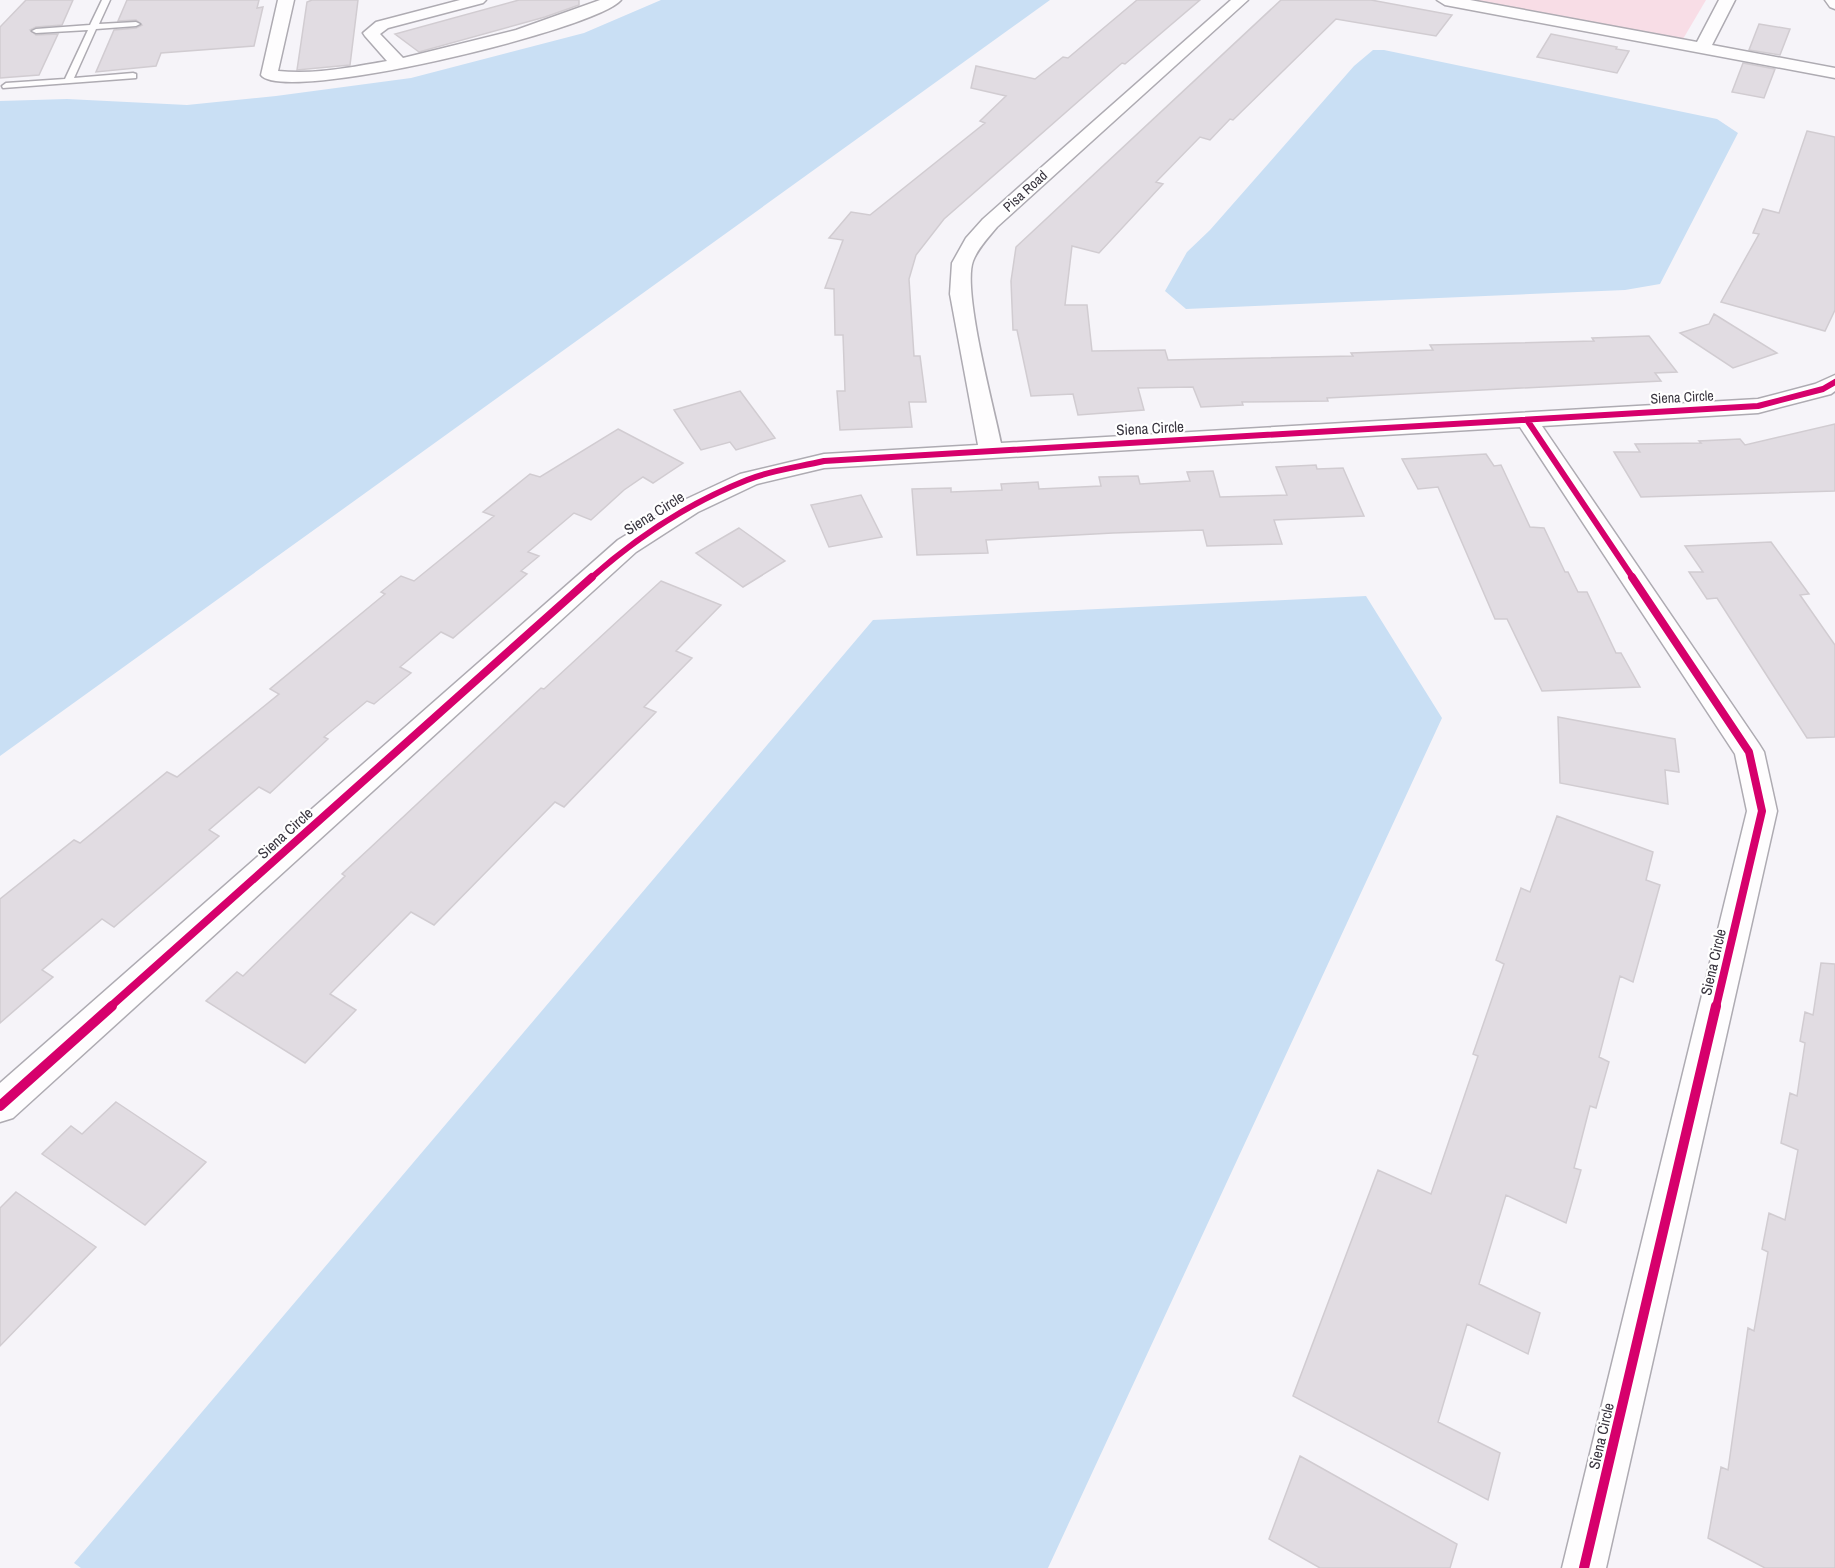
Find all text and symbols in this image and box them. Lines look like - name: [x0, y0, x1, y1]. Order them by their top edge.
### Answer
- street label: Pisa Road: [999, 166, 1051, 216]
- street label: Siena Circle: [1650, 386, 1714, 408]
- street label: Siena Circle: [1116, 416, 1184, 440]
- street label: Siena Circle: [620, 486, 688, 540]
- street label: Siena Circle: [253, 802, 317, 863]
- street label: Siena Circle: [1695, 927, 1731, 997]
- street label: Siena Circle: [1583, 1401, 1619, 1471]

